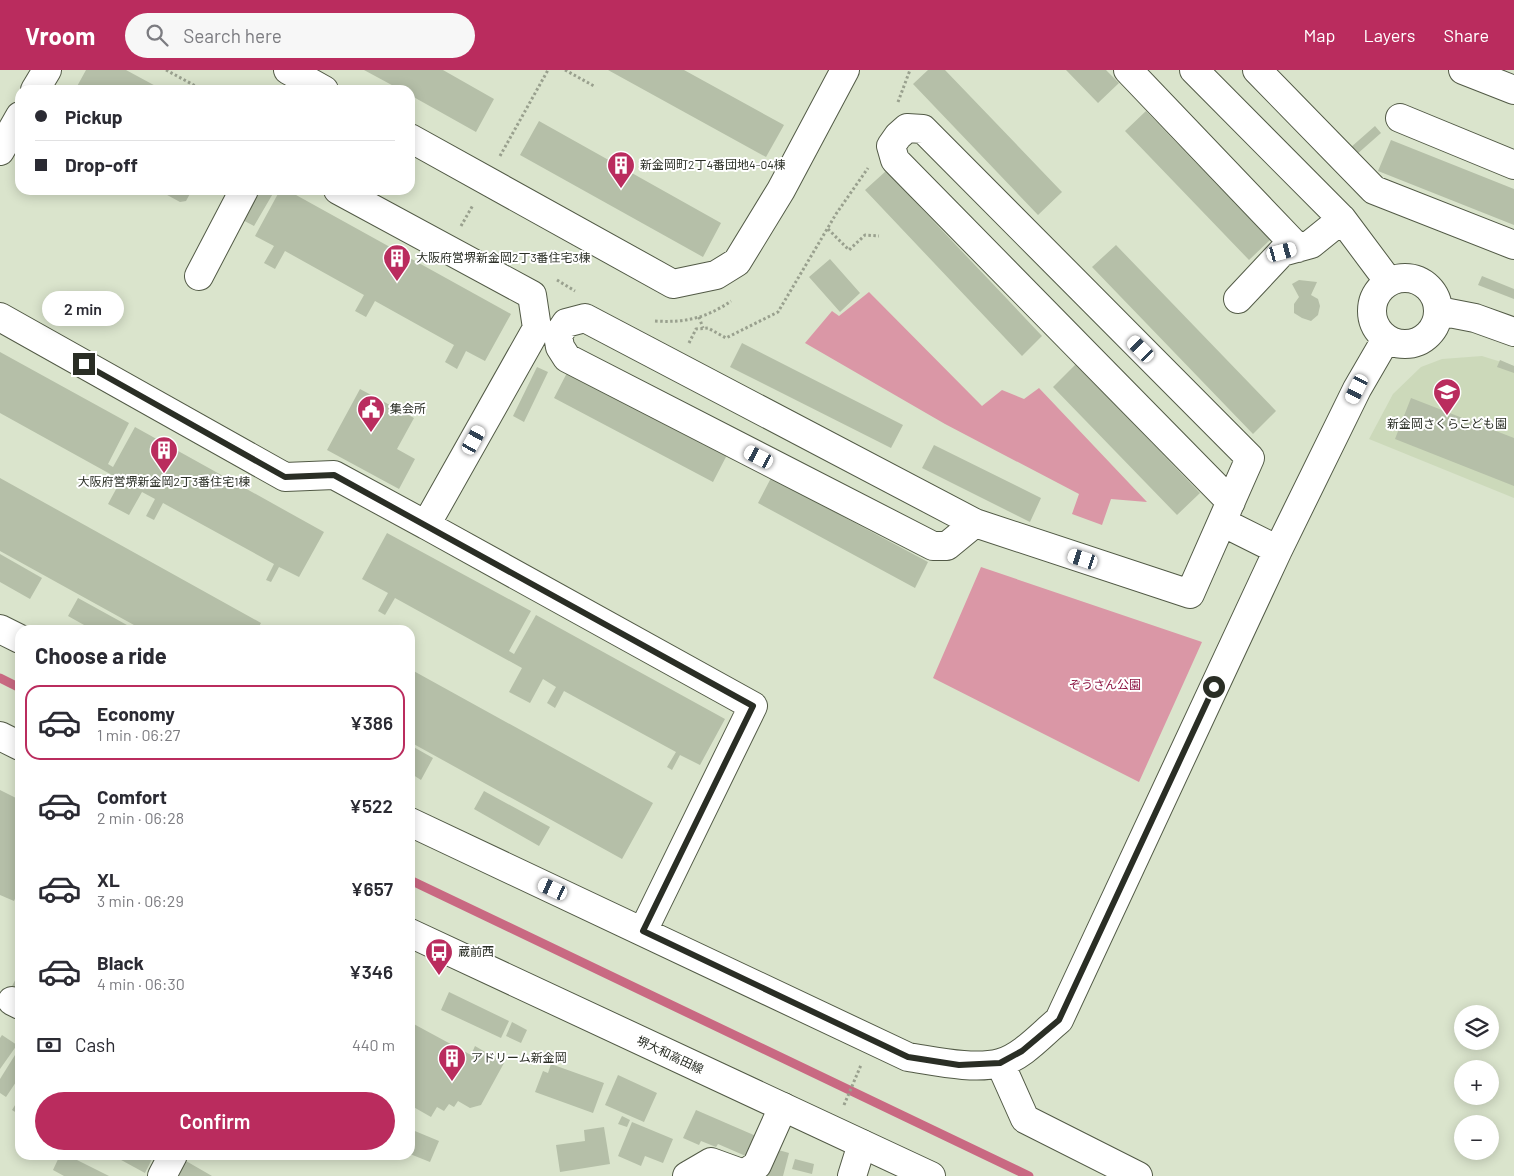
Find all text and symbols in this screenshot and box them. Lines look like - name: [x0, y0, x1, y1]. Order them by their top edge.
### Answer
- search box: [125, 13, 475, 58]
- text: Vroom: [25, 21, 95, 50]
- icon: search: [143, 21, 171, 49]
- text: Search here: [183, 24, 282, 47]
- text: Map: [1303, 24, 1335, 46]
- text: Layers: [1363, 24, 1416, 46]
- text: Share: [1444, 24, 1489, 46]
- text: Pickup: [65, 105, 123, 128]
- building icon: 新金岡町2丁4番団地4-04棟: [606, 150, 636, 189]
- text: Drop-off: [65, 153, 138, 176]
- place label: 新金岡町2丁4番団地4-04棟: [640, 157, 786, 171]
- car: [1265, 241, 1298, 263]
- building icon: 大阪府営堺新金岡2丁3番住宅3棟: [382, 243, 412, 282]
- place label: 大阪府営堺新金岡2丁3番住宅3棟: [416, 250, 591, 264]
- callout: 2 min: [43, 292, 125, 326]
- text: 2 min: [64, 299, 102, 318]
- car: [1125, 333, 1156, 365]
- route end: [73, 353, 95, 375]
- car: [1343, 372, 1370, 406]
- school or university icon: 新金岡さくらこども園: [1432, 377, 1462, 416]
- public building icon: 集会所: [356, 394, 386, 433]
- place label: 集会所: [390, 401, 426, 415]
- place label: 新金岡さくらこども園: [1387, 416, 1507, 430]
- car: [460, 423, 487, 457]
- building icon: 大阪府営堺新金岡2丁3番住宅1棟: [149, 435, 179, 474]
- car: [742, 444, 775, 470]
- place label: 大阪府営堺新金岡2丁3番住宅1棟: [78, 474, 250, 488]
- car: [1066, 547, 1099, 571]
- text: Choose a ride: [35, 642, 167, 668]
- route start: [1203, 676, 1225, 698]
- park label: ぞうさん公園: [1069, 677, 1141, 691]
- icon: car: [37, 700, 82, 745]
- text: Economy: [97, 702, 175, 725]
- text: ¥386: [350, 711, 393, 734]
- text: 1 min · 06:27: [97, 725, 180, 744]
- icon: car: [37, 783, 82, 828]
- text: Comfort: [97, 785, 167, 808]
- text: ¥522: [349, 794, 393, 817]
- text: 2 min · 06:28: [97, 808, 184, 827]
- icon: car: [37, 866, 82, 911]
- text: XL: [97, 868, 120, 891]
- car: [536, 876, 569, 902]
- text: ¥657: [351, 877, 393, 900]
- text: 3 min · 06:29: [97, 891, 184, 910]
- bus stop icon: 蔵前西: [424, 937, 454, 976]
- place label: 蔵前西: [458, 944, 494, 958]
- icon: car: [37, 949, 82, 994]
- text: Black: [97, 951, 144, 974]
- text: ¥346: [349, 960, 393, 983]
- text: 4 min · 06:30: [97, 974, 185, 993]
- map controls: [1454, 1005, 1499, 1160]
- button: layers: [1454, 1005, 1499, 1050]
- icon: cash: [35, 1031, 63, 1059]
- text: Cash: [75, 1033, 116, 1056]
- street label: 堺大和高田線: [635, 1033, 706, 1076]
- text: 440 m: [352, 1035, 395, 1054]
- building icon: アドリーム新金岡: [437, 1043, 467, 1082]
- place label: アドリーム新金岡: [471, 1050, 567, 1064]
- button: +: [1454, 1060, 1499, 1105]
- button: Confirm: [35, 1092, 395, 1150]
- button: −: [1454, 1115, 1499, 1160]

